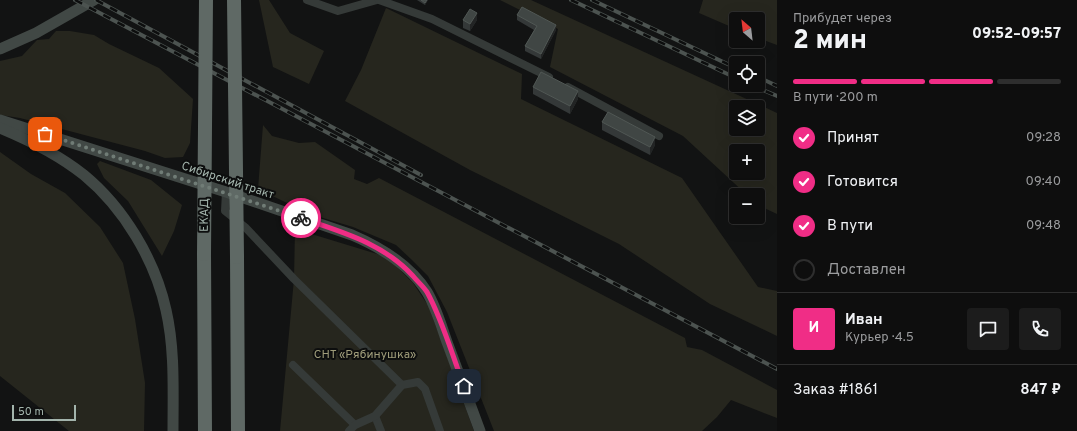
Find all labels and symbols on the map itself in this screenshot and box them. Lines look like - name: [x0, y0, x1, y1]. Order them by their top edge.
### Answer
- north arrow: [729, 12, 765, 48]
- pin: [28, 117, 62, 151]
- street label: Сибирский тракт: [179, 158, 277, 204]
- street label: ЕКАД: [197, 198, 213, 232]
- courier: [281, 198, 321, 238]
- park label: СНТ «Рябинушка»: [314, 347, 416, 363]
- pin: [447, 369, 481, 403]
- scale bar: [12, 403, 76, 422]

